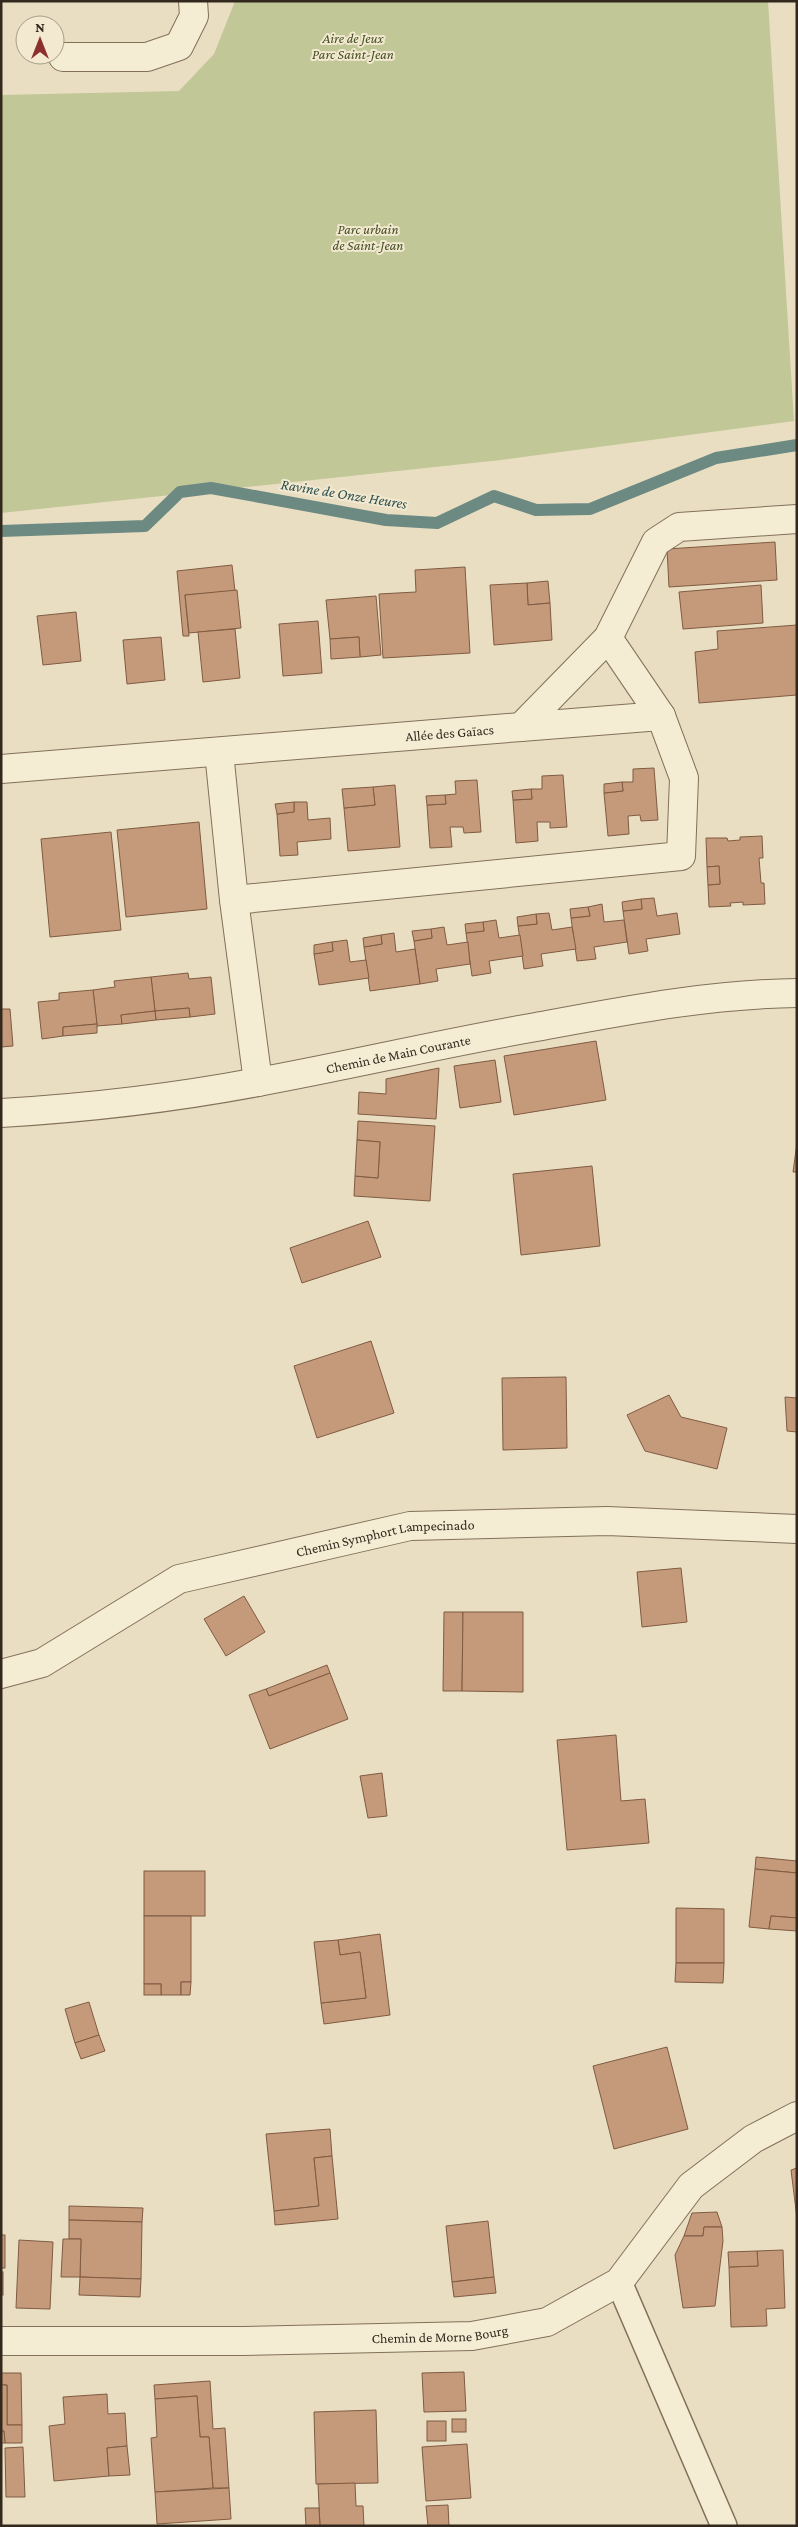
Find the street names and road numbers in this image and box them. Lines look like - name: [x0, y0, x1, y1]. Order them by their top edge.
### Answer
- street label: Allée des Gaïacs: [405, 721, 494, 744]
- street label: Chemin de Main Courante: [325, 1031, 472, 1077]
- street label: Chemin Symphort Lampecinado: [294, 1516, 475, 1560]
- street label: Chemin de Morne Bourg: [371, 2321, 509, 2346]

